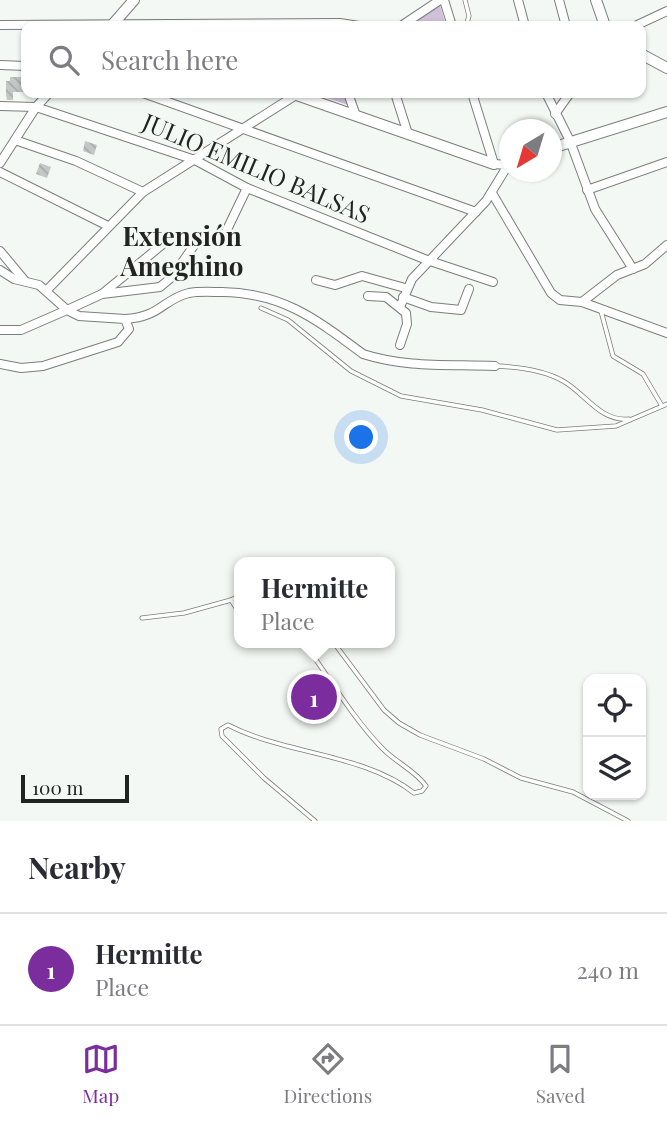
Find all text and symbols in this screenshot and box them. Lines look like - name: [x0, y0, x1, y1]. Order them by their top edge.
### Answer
- search box: [21, 21, 646, 98]
- icon: search: [45, 41, 83, 79]
- text: Search here: [101, 42, 238, 77]
- street label: JULIO EMILIO BALSAS: [137, 104, 375, 230]
- north arrow: [499, 119, 562, 182]
- district label: Extensión Ameghino: [119, 218, 244, 283]
- your location: [344, 420, 378, 454]
- popup: [234, 557, 395, 648]
- text: Hermitte: [261, 570, 368, 605]
- text: Place: [261, 605, 315, 636]
- pin: 1: [291, 671, 337, 723]
- map controls: [583, 674, 646, 800]
- button: locate: [583, 674, 646, 737]
- button: layers: [583, 737, 646, 800]
- scale bar: [21, 772, 130, 804]
- text: 100 m: [32, 774, 83, 800]
- text: Nearby: [28, 847, 126, 887]
- text: Hermitte: [95, 936, 203, 971]
- text: 1: [47, 954, 55, 985]
- text: 240 m: [577, 954, 639, 985]
- text: Place: [95, 971, 149, 1002]
- tab: Map: [82, 1040, 120, 1108]
- tab: Directions: [283, 1040, 372, 1108]
- tab: Saved: [536, 1040, 585, 1108]

